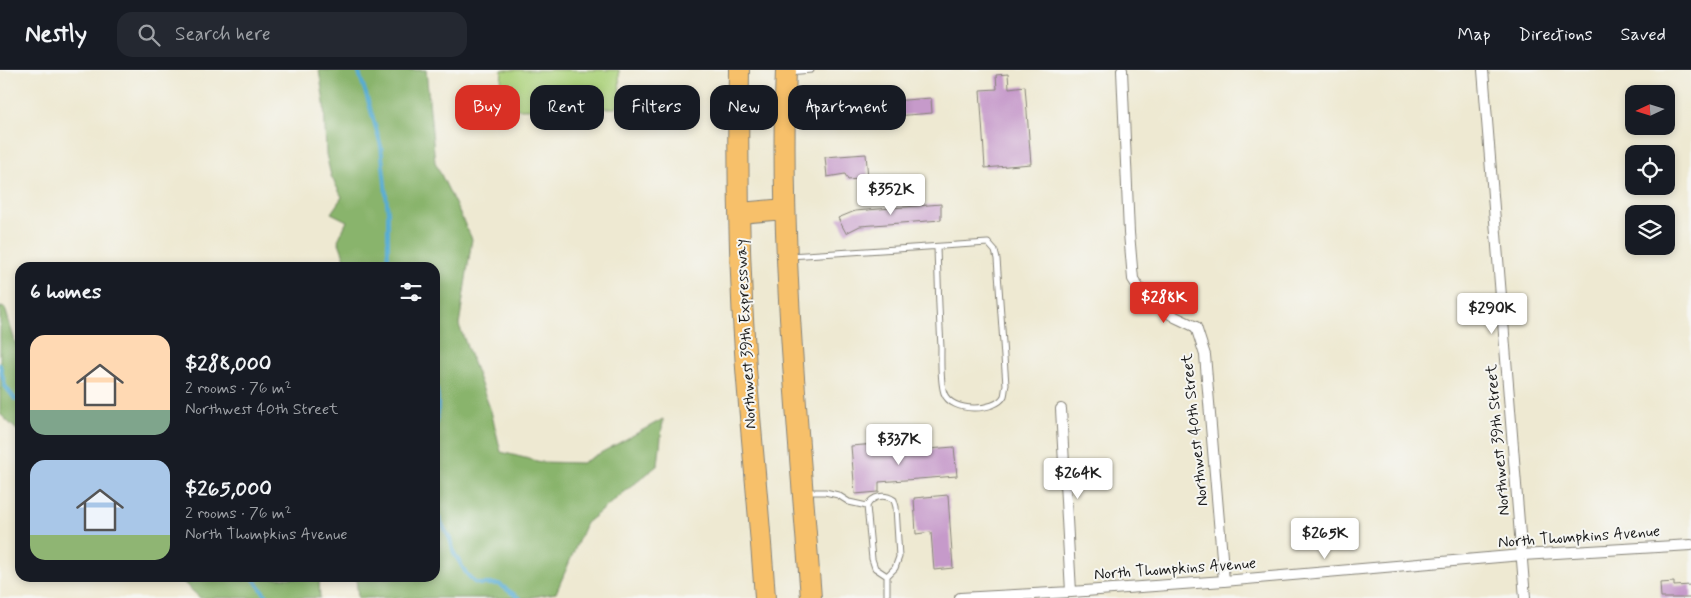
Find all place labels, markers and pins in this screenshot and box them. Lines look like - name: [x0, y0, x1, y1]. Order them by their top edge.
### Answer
- pin: $352K: [856, 174, 926, 216]
- pin: $288K: [1129, 282, 1199, 324]
- pin: $290K: [1457, 292, 1527, 335]
- pin: $337K: [864, 424, 934, 466]
- pin: $264K: [1043, 458, 1113, 500]
- pin: $265K: [1290, 518, 1360, 560]

